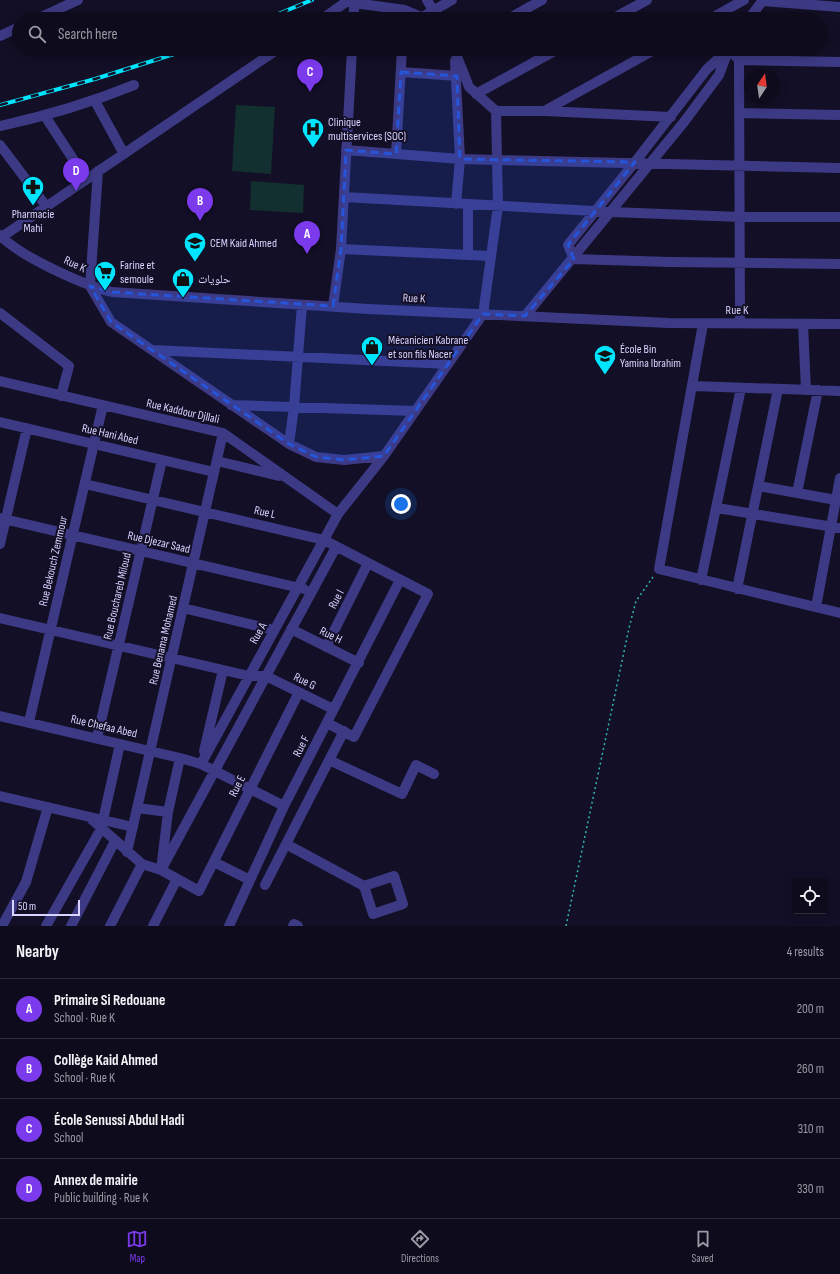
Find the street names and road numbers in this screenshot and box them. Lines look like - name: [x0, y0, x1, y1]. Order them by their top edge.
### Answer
- street label: Rue K: [61, 253, 89, 276]
- street label: Rue K: [402, 290, 426, 307]
- street label: Rue K: [726, 303, 749, 318]
- street label: Rue Kaddour Djllali: [145, 396, 221, 427]
- street label: Rue Hani Abed: [80, 421, 140, 448]
- street label: Rue L: [253, 503, 278, 522]
- street label: Rue Bekouch Zemmour: [36, 514, 71, 608]
- street label: Rue Djezar Saad: [126, 528, 192, 557]
- street label: Rue Bouchareb Miloud: [100, 551, 135, 641]
- street label: Rue I: [325, 587, 348, 611]
- street label: Rue Benama Mohamed: [146, 594, 181, 686]
- street label: Rue A: [246, 619, 271, 647]
- street label: Rue H: [317, 624, 345, 647]
- street label: Rue G: [291, 670, 319, 693]
- street label: Rue Chefaa Abed: [69, 712, 139, 741]
- street label: Rue F: [290, 733, 313, 759]
- street label: Rue E: [226, 773, 249, 800]

